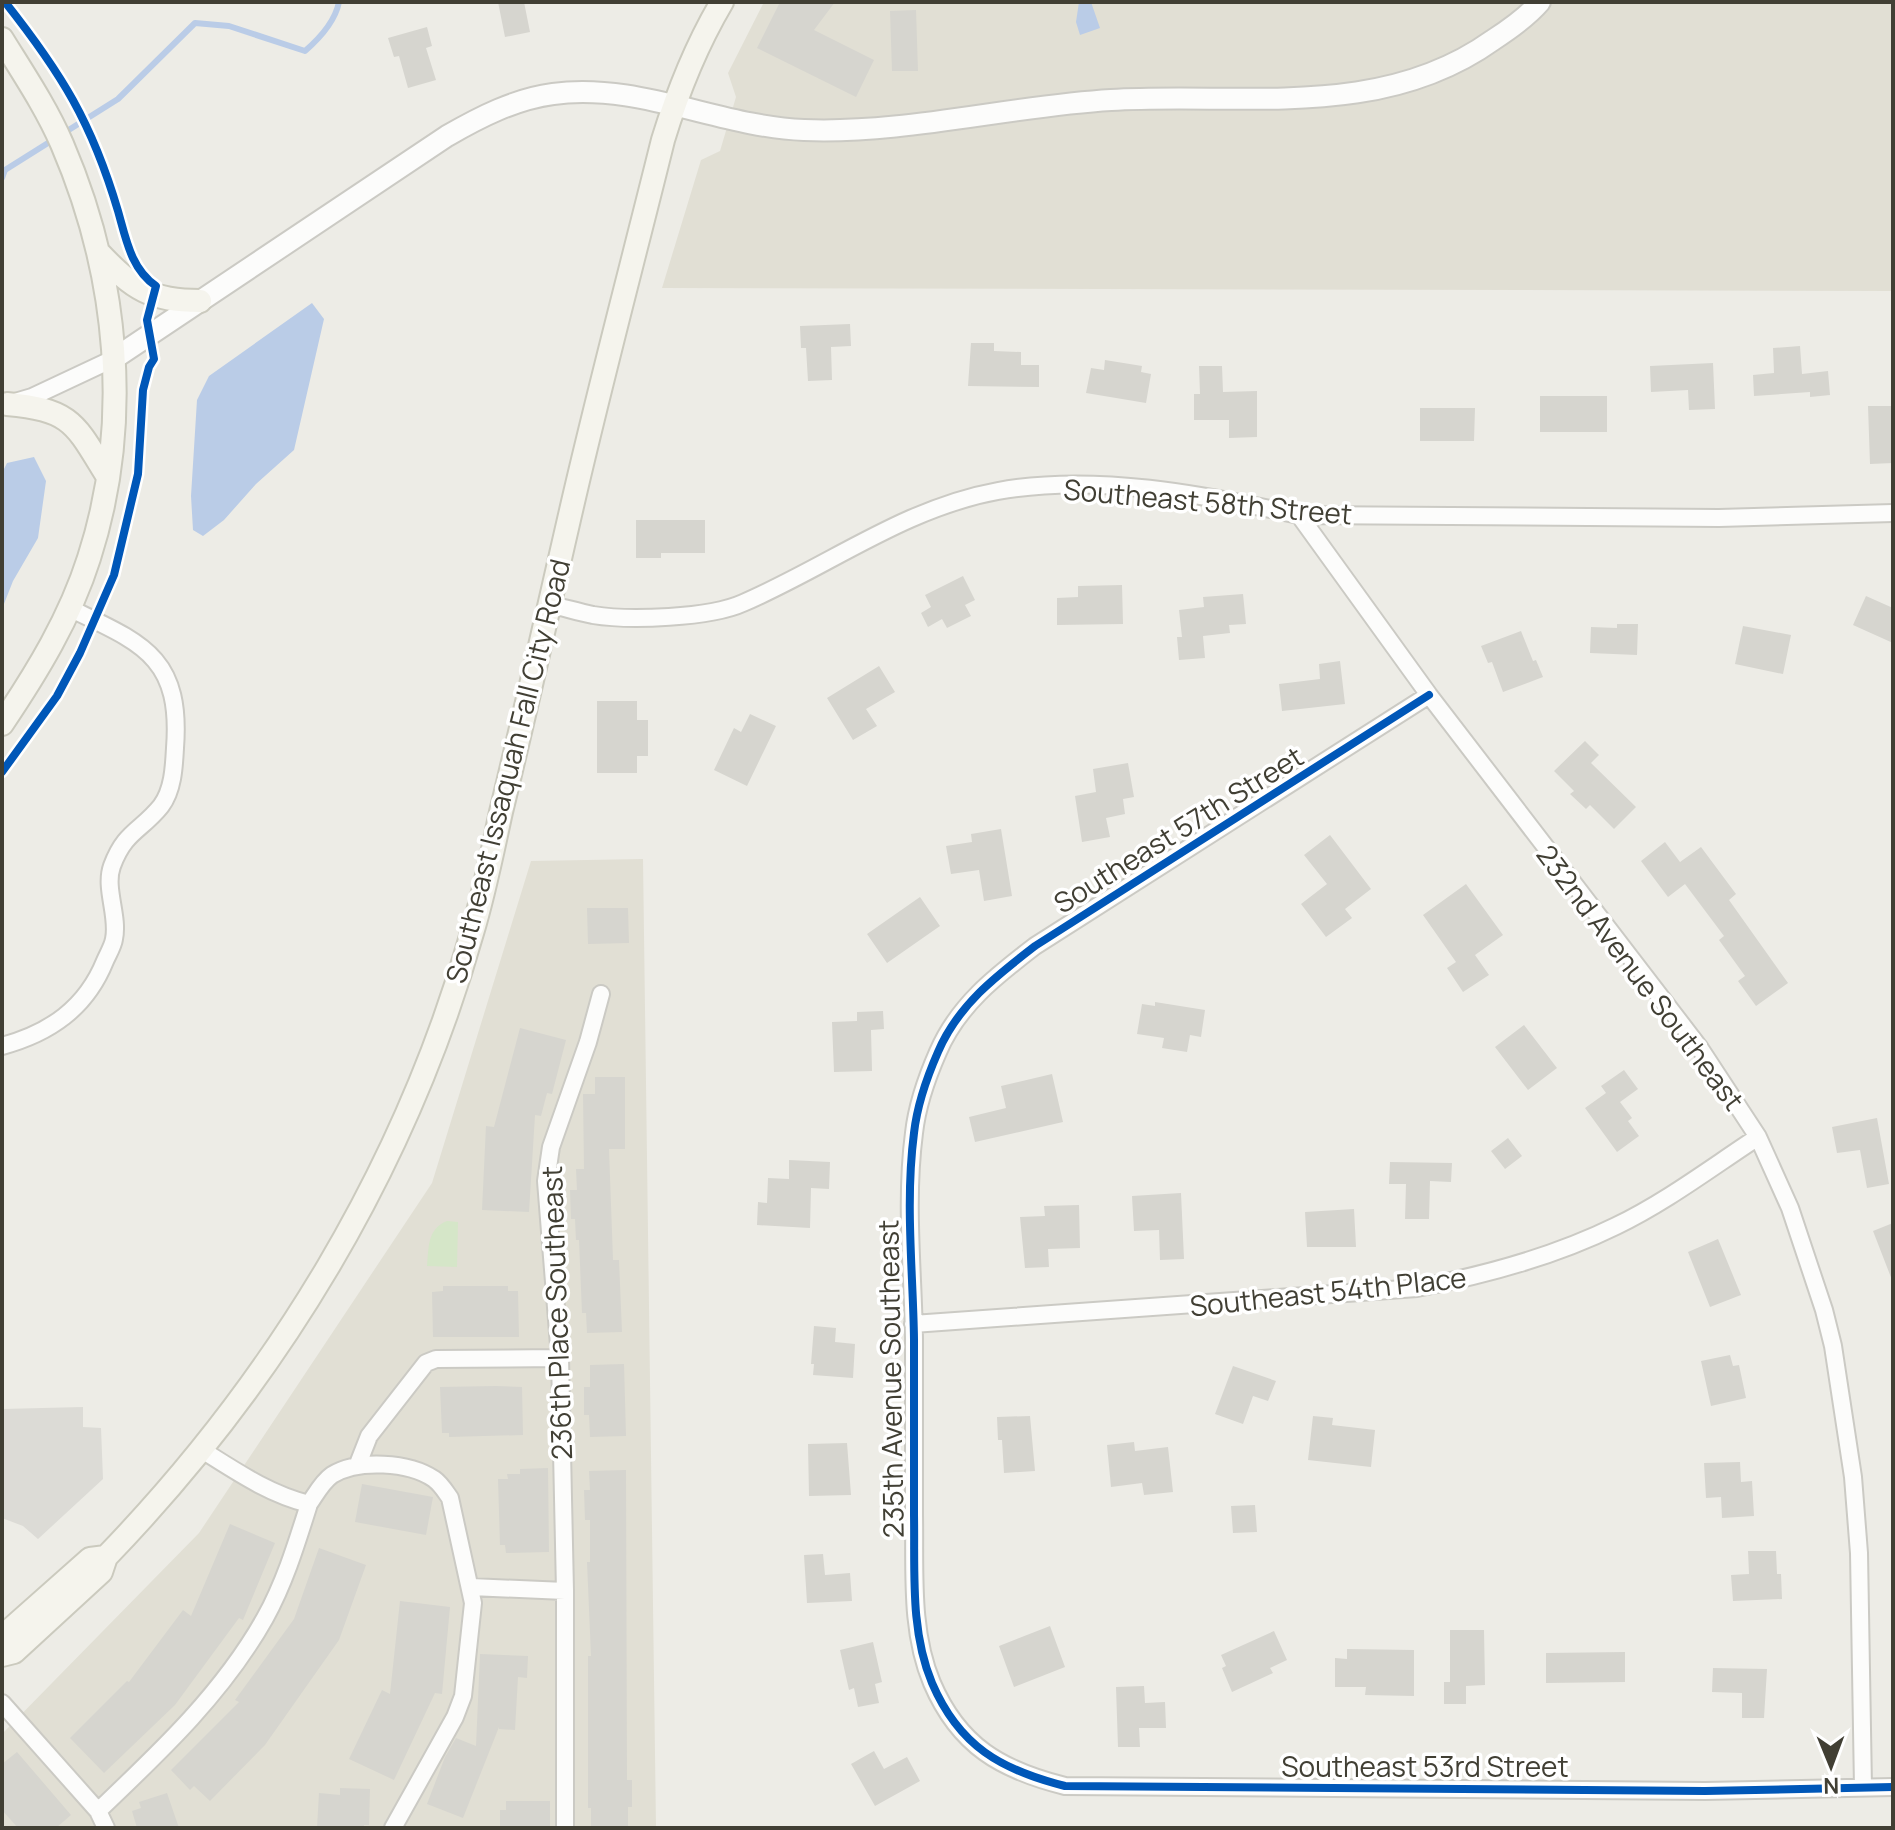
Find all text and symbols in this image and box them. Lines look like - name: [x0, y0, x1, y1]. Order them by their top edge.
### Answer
- street label: Southeast 58th Street: [1062, 469, 1354, 533]
- street label: Southeast Issaquah Fall City Road: [436, 555, 578, 987]
- street label: Southeast 57th Street: [1046, 737, 1310, 921]
- street label: 232nd Avenue Southeast: [1528, 836, 1754, 1118]
- street label: 236th Place Southeast: [532, 1165, 580, 1461]
- street label: 235th Avenue Southeast: [868, 1220, 912, 1538]
- street label: Southeast 54th Place: [1188, 1258, 1468, 1324]
- north arrow: [1791, 1726, 1871, 1806]
- street label: Southeast 53rd Street: [1281, 1747, 1569, 1785]
- text: N: [1823, 1771, 1840, 1801]

